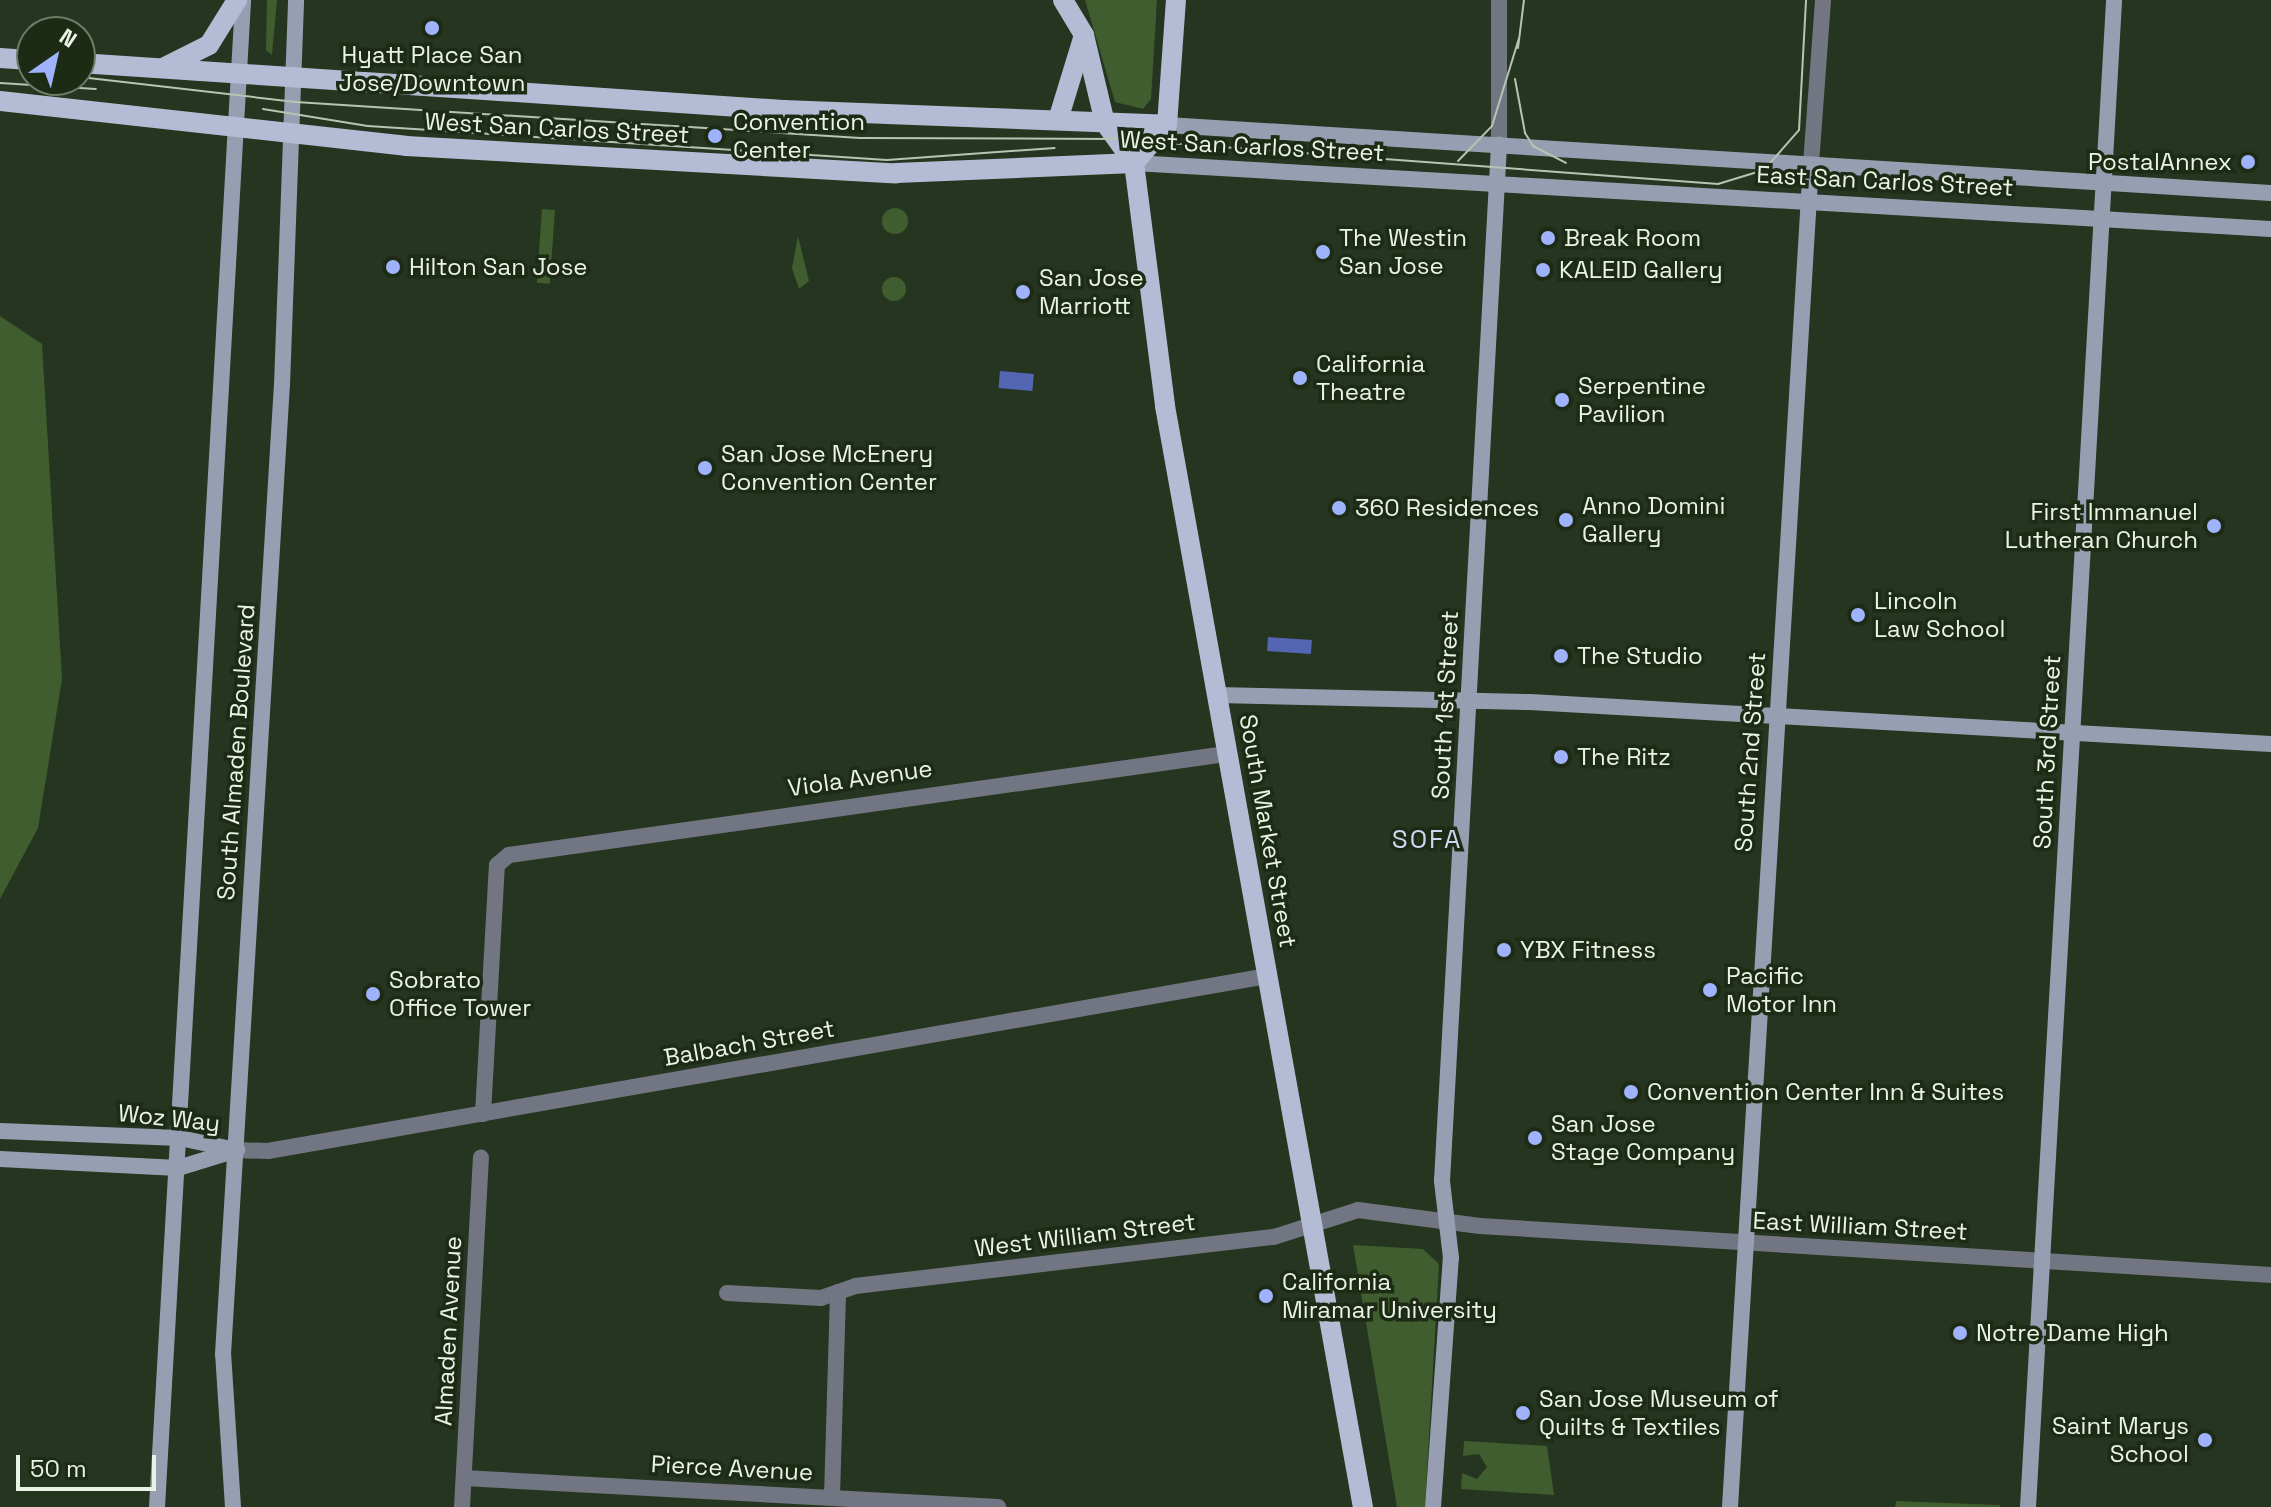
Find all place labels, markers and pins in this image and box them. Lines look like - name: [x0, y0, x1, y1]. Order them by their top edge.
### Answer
- marker: Hyatt Place San Jose/Downtown: [423, 19, 441, 37]
- place label: Hyatt Place San Jose/Downtown: [338, 41, 526, 97]
- place label: Convention Center: [733, 108, 865, 164]
- marker: Convention Center: [704, 125, 726, 147]
- place label: PostalAnnex: [2088, 148, 2232, 176]
- marker: PostalAnnex: [2239, 153, 2257, 171]
- place label: The Westin San Jose: [1339, 224, 1467, 280]
- place label: Break Room: [1564, 224, 1701, 252]
- marker: Break Room: [1539, 229, 1557, 247]
- marker: The Westin San Jose: [1314, 243, 1332, 261]
- place label: Hilton San Jose: [409, 253, 588, 281]
- place label: KALEID Gallery: [1559, 256, 1723, 284]
- marker: Hilton San Jose: [384, 258, 402, 276]
- marker: KALEID Gallery: [1534, 261, 1552, 279]
- place label: San Jose Marriott: [1039, 264, 1144, 320]
- marker: San Jose Marriott: [1014, 283, 1032, 301]
- place label: California Theatre: [1316, 350, 1425, 406]
- marker: California Theatre: [1291, 369, 1309, 387]
- place label: Serpentine Pavilion: [1578, 372, 1706, 428]
- marker: Serpentine Pavilion: [1553, 391, 1571, 409]
- place label: San Jose McEnery Convention Center: [721, 440, 937, 496]
- marker: San Jose McEnery Convention Center: [696, 459, 714, 477]
- place label: Anno Domini Gallery: [1582, 492, 1725, 548]
- place label: 360 Residences: [1355, 494, 1539, 522]
- place label: First Immanuel Lutheran Church: [2005, 498, 2198, 554]
- marker: 360 Residences: [1330, 499, 1348, 517]
- marker: Anno Domini Gallery: [1557, 511, 1575, 529]
- marker: First Immanuel Lutheran Church: [2205, 517, 2223, 535]
- place label: Lincoln Law School: [1874, 587, 2005, 643]
- marker: Lincoln Law School: [1849, 606, 1867, 624]
- place label: The Studio: [1577, 642, 1703, 670]
- marker: The Studio: [1552, 647, 1570, 665]
- place label: The Ritz: [1577, 743, 1671, 771]
- marker: The Ritz: [1552, 748, 1570, 766]
- place label: YBX Fitness: [1520, 936, 1656, 964]
- marker: YBX Fitness: [1495, 941, 1513, 959]
- place label: Pacific Motor Inn: [1726, 962, 1837, 1018]
- place label: Sobrato Office Tower: [389, 966, 532, 1022]
- marker: Pacific Motor Inn: [1701, 981, 1719, 999]
- marker: Sobrato Office Tower: [364, 985, 382, 1003]
- place label: Convention Center Inn & Suites: [1647, 1078, 2004, 1106]
- marker: Convention Center Inn & Suites: [1622, 1083, 1640, 1101]
- place label: San Jose Stage Company: [1551, 1110, 1735, 1166]
- marker: San Jose Stage Company: [1526, 1129, 1544, 1147]
- place label: California Miramar University: [1282, 1268, 1497, 1324]
- marker: California Miramar University: [1257, 1287, 1275, 1305]
- place label: Notre Dame High: [1976, 1319, 2169, 1347]
- marker: Notre Dame High: [1951, 1324, 1969, 1342]
- place label: San Jose Museum of Quilts & Textiles: [1539, 1385, 1779, 1441]
- marker: San Jose Museum of Quilts & Textiles: [1514, 1404, 1532, 1422]
- place label: Saint Marys School: [2052, 1412, 2189, 1468]
- marker: Saint Marys School: [2196, 1431, 2214, 1449]

